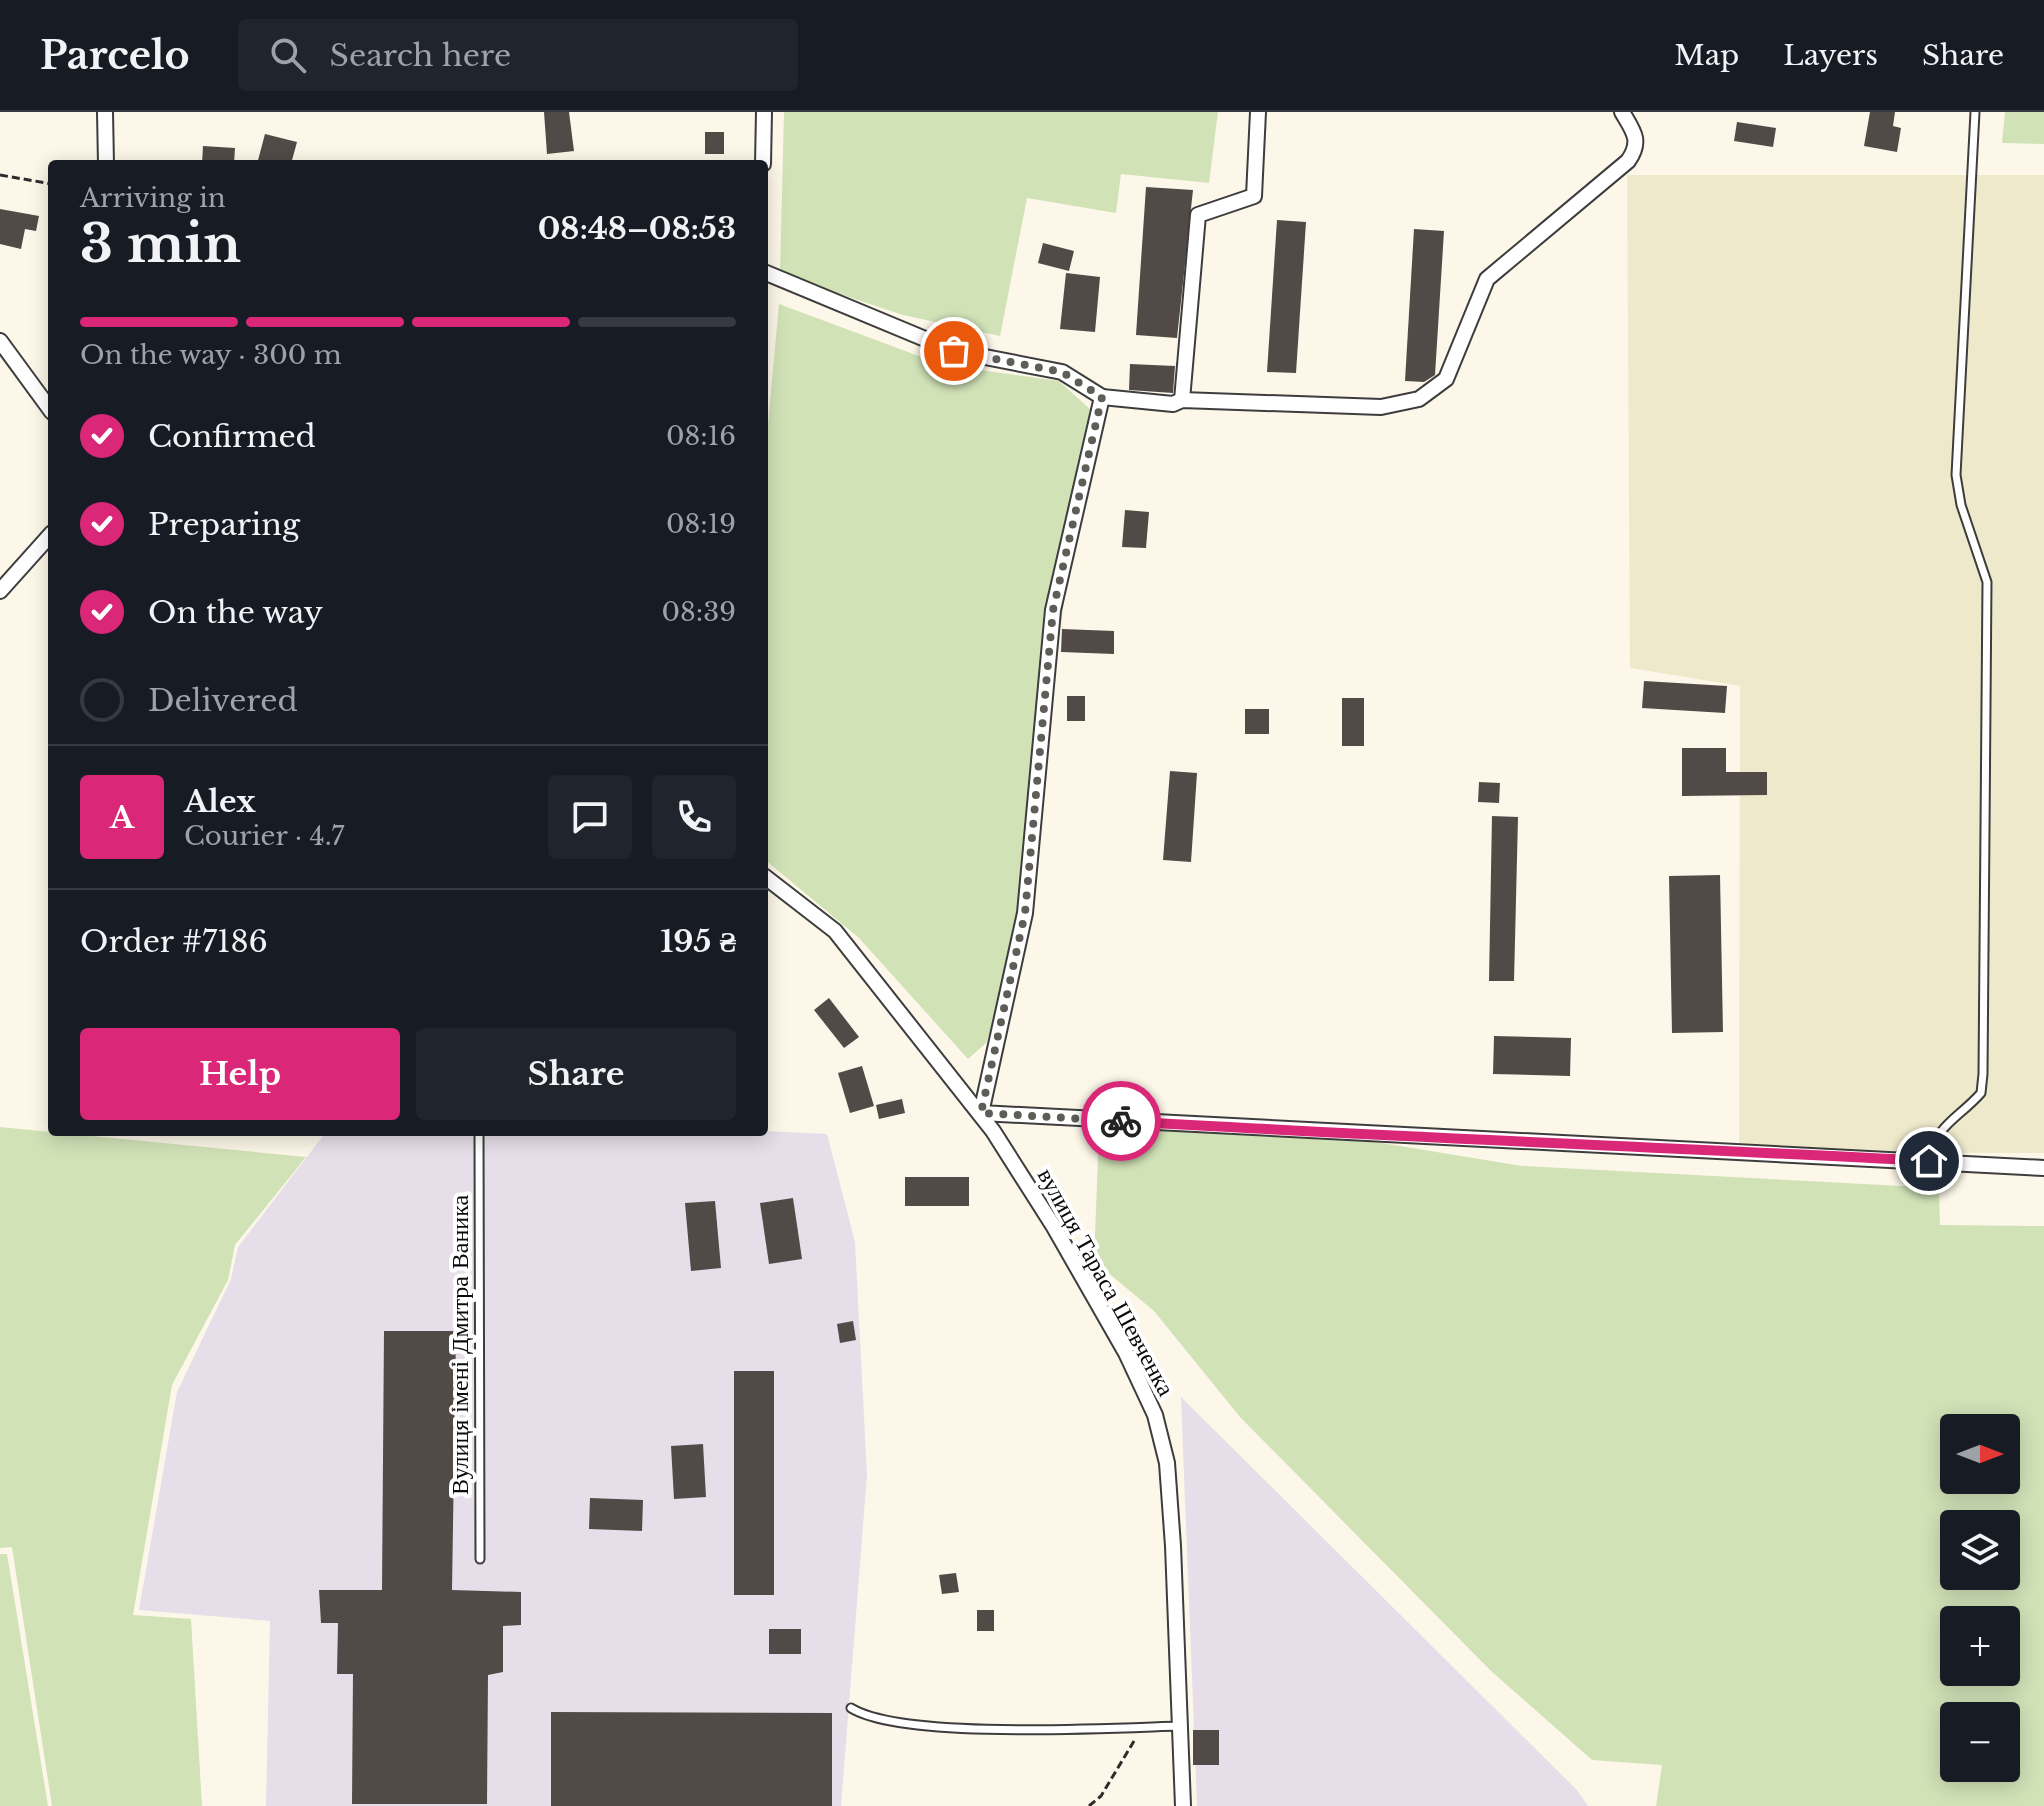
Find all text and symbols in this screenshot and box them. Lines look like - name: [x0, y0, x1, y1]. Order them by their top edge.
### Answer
- search box: [238, 19, 798, 91]
- text: Parcelo: [40, 32, 190, 79]
- icon: search: [266, 33, 310, 77]
- text: Search here: [330, 37, 511, 74]
- text: Map: [1674, 38, 1739, 73]
- text: Layers: [1783, 38, 1878, 73]
- text: Share: [1922, 38, 2004, 73]
- text: Arriving in: [80, 182, 226, 214]
- text: 08:48–08:53: [538, 210, 736, 247]
- text: 3 min: [80, 212, 241, 276]
- pin: [920, 317, 988, 385]
- icon: bag: [932, 329, 976, 373]
- text: On the way · 300 m: [80, 339, 342, 371]
- icon: check: [80, 414, 124, 458]
- text: Confirmed: [148, 418, 316, 455]
- text: 08:16: [666, 420, 736, 452]
- icon: check: [80, 502, 124, 546]
- text: Preparing: [148, 506, 300, 543]
- text: 08:19: [666, 508, 736, 540]
- icon: check: [80, 590, 124, 634]
- text: On the way: [148, 594, 323, 631]
- text: 08:39: [662, 596, 736, 628]
- text: Delivered: [148, 682, 298, 719]
- button: chat: [548, 775, 632, 859]
- button: phone: [652, 775, 736, 859]
- text: Alex: [184, 783, 256, 820]
- text: A: [110, 799, 134, 836]
- text: Courier · 4.7: [184, 820, 344, 852]
- text: Order #7186: [80, 923, 268, 960]
- text: 195 ₴: [660, 923, 736, 960]
- button: Help: [80, 1028, 400, 1120]
- button: Share: [416, 1028, 736, 1120]
- courier: [1081, 1081, 1161, 1161]
- icon: bike: [1099, 1099, 1143, 1143]
- pin: [1895, 1127, 1963, 1195]
- icon: home: [1907, 1139, 1951, 1183]
- street label: вулиця Тараса Шевченка: [1032, 1163, 1181, 1401]
- street label: Вулиця імені Дмитра Ваника: [445, 1195, 474, 1495]
- north arrow: [1940, 1414, 2020, 1494]
- map controls: [1940, 1414, 2020, 1782]
- button: layers: [1940, 1510, 2020, 1590]
- button: +: [1940, 1606, 2020, 1686]
- button: −: [1940, 1702, 2020, 1782]

